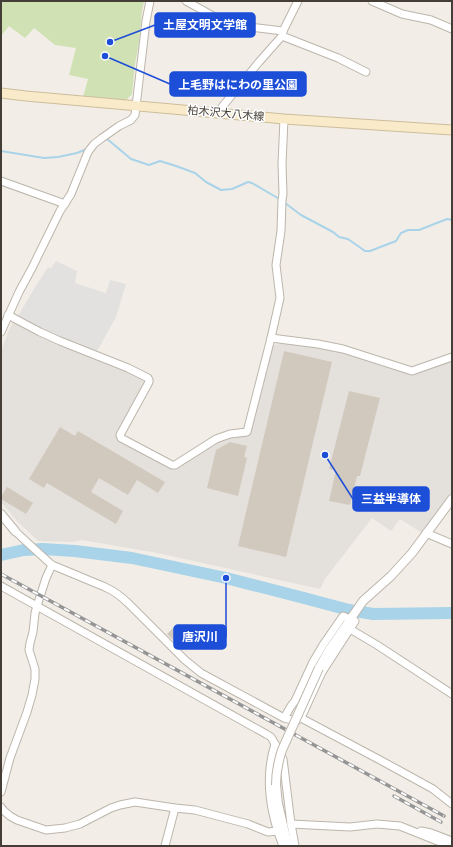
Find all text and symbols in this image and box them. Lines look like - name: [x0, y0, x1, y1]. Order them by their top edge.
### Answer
- callout: 土屋文明文学館: [155, 13, 255, 37]
- text: 土屋文明文学館: [163, 17, 247, 31]
- callout: 上毛野はにわの里公園: [170, 72, 306, 96]
- text: 上毛野はにわの里公園: [178, 77, 298, 91]
- street label: 柏木沢大八木線: [187, 103, 265, 122]
- callout: 三益半導体: [353, 487, 429, 511]
- text: 三益半導体: [361, 491, 421, 505]
- callout: 唐沢川: [174, 625, 226, 649]
- text: 唐沢川: [182, 629, 218, 643]

